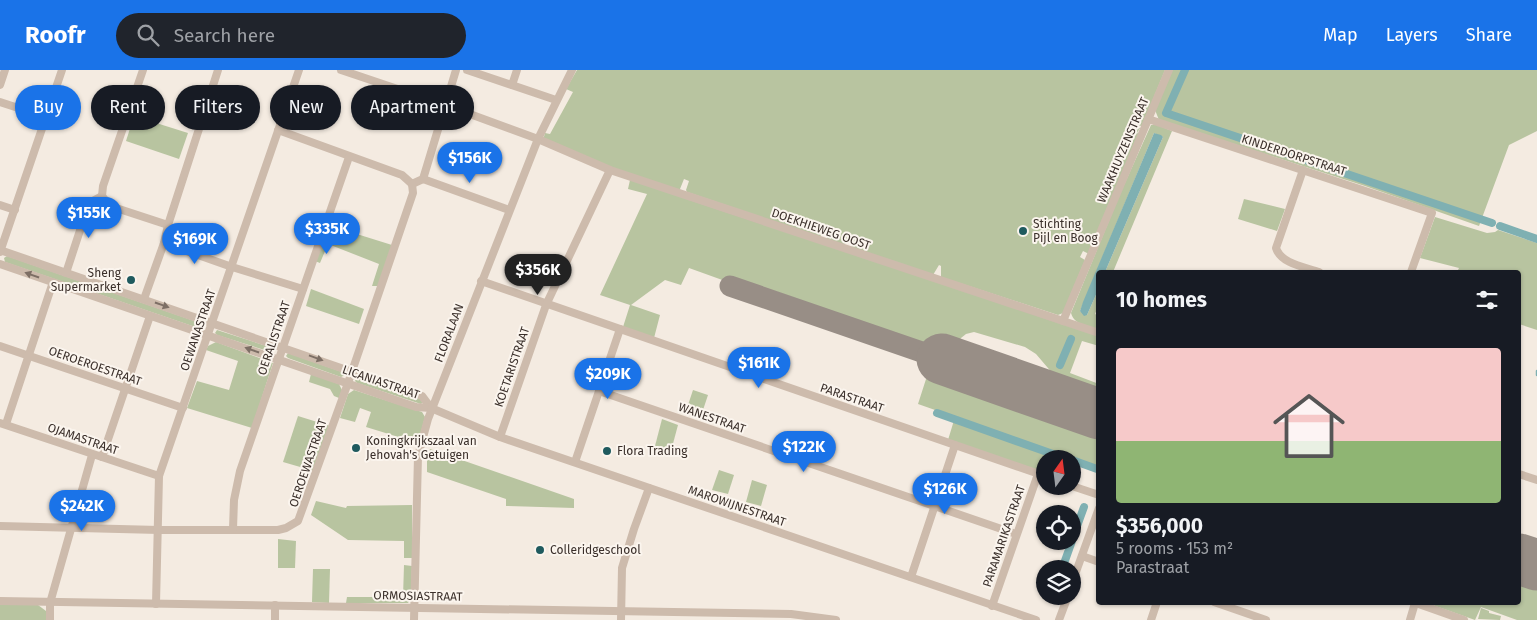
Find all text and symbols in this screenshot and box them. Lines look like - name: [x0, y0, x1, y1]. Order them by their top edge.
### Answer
- search box: [116, 13, 466, 58]
- text: Roofr: [25, 21, 86, 49]
- icon: search: [134, 21, 162, 49]
- text: Search here: [174, 24, 275, 47]
- text: Map: [1323, 24, 1358, 46]
- text: Layers: [1386, 24, 1438, 46]
- text: Share: [1466, 24, 1512, 46]
- chip: Buy: [15, 85, 81, 130]
- chip: Rent: [91, 85, 165, 130]
- chip: Filters: [175, 85, 260, 130]
- chip: New: [270, 85, 341, 130]
- chip: Apartment: [351, 85, 474, 130]
- street label: WAAKHUYZENSTRAAT: [1094, 94, 1152, 205]
- street label: KINDERDORPSTRAAT: [1240, 131, 1349, 179]
- pin: $156K: [435, 142, 505, 184]
- text: $156K: [448, 148, 492, 167]
- pin: $155K: [54, 196, 124, 239]
- text: $155K: [68, 203, 110, 222]
- street label: DOEKHIEWEG OOST: [770, 206, 873, 253]
- pin: $335K: [292, 212, 362, 255]
- place label: Stichting Pijl en Boog: [1033, 217, 1098, 245]
- text: $335K: [305, 219, 349, 238]
- pin: $169K: [160, 222, 230, 265]
- marker: Stichting Pijl en Boog: [1017, 225, 1029, 237]
- text: $169K: [173, 229, 217, 248]
- pin: $356K: [503, 254, 573, 296]
- text: $356K: [516, 260, 560, 279]
- place label: Sheng Supermarket: [51, 266, 122, 294]
- one-way arrow: [25, 271, 40, 278]
- marker: Sheng Supermarket: [125, 274, 137, 286]
- street label: OEWANASTRAAT: [177, 286, 219, 373]
- icon: filters: [1473, 286, 1501, 314]
- text: 10 homes: [1116, 287, 1207, 313]
- street label: OERALISTRAAT: [255, 298, 293, 377]
- one-way arrow: [155, 301, 170, 309]
- street label: FLORALAAN: [431, 302, 467, 364]
- street label: KOETARISTRAAT: [492, 324, 533, 409]
- street label: OEROEROESTRAAT: [47, 344, 144, 389]
- one-way arrow: [245, 346, 260, 353]
- pin: $161K: [724, 346, 794, 389]
- text: $161K: [738, 353, 780, 372]
- one-way arrow: [308, 355, 323, 362]
- pin: $209K: [573, 358, 643, 400]
- street label: LICANIASTRAAT: [341, 362, 422, 402]
- text: $209K: [585, 364, 631, 383]
- street label: PARASTRAAT: [818, 381, 886, 416]
- icon: home: [1264, 381, 1354, 471]
- street label: WANESTRAAT: [676, 400, 748, 436]
- street label: OEROEWASTRAAT: [286, 416, 330, 509]
- street label: OJAMASTRAAT: [46, 420, 121, 458]
- pin: $122K: [769, 430, 839, 473]
- place label: Koningkrijkszaal van Jehovah's Getuigen: [366, 434, 477, 462]
- text: $122K: [783, 437, 825, 456]
- marker: Koningkrijkszaal van Jehovah's Getuigen: [350, 442, 362, 454]
- place label: Flora Trading: [617, 444, 688, 458]
- marker: Flora Trading: [601, 445, 613, 457]
- north arrow: [1036, 450, 1081, 495]
- map controls: [1036, 450, 1081, 605]
- pin: $126K: [910, 472, 980, 515]
- text: $126K: [923, 479, 967, 498]
- street label: PARAMARIKASTRAAT: [980, 482, 1028, 589]
- street label: MAROWIJNESTRAAT: [686, 483, 788, 530]
- pin: $242K: [47, 490, 117, 532]
- text: $242K: [60, 496, 104, 515]
- button: locate: [1036, 505, 1081, 550]
- text: $356,000: [1116, 513, 1203, 539]
- text: 5 rooms · 153 m²: [1116, 539, 1233, 558]
- place label: Colleridgeschool: [550, 543, 641, 557]
- marker: Colleridgeschool: [534, 544, 546, 556]
- text: Parastraat: [1116, 558, 1189, 577]
- button: layers: [1036, 560, 1081, 605]
- street label: ORMOSIASTRAAT: [373, 588, 463, 604]

